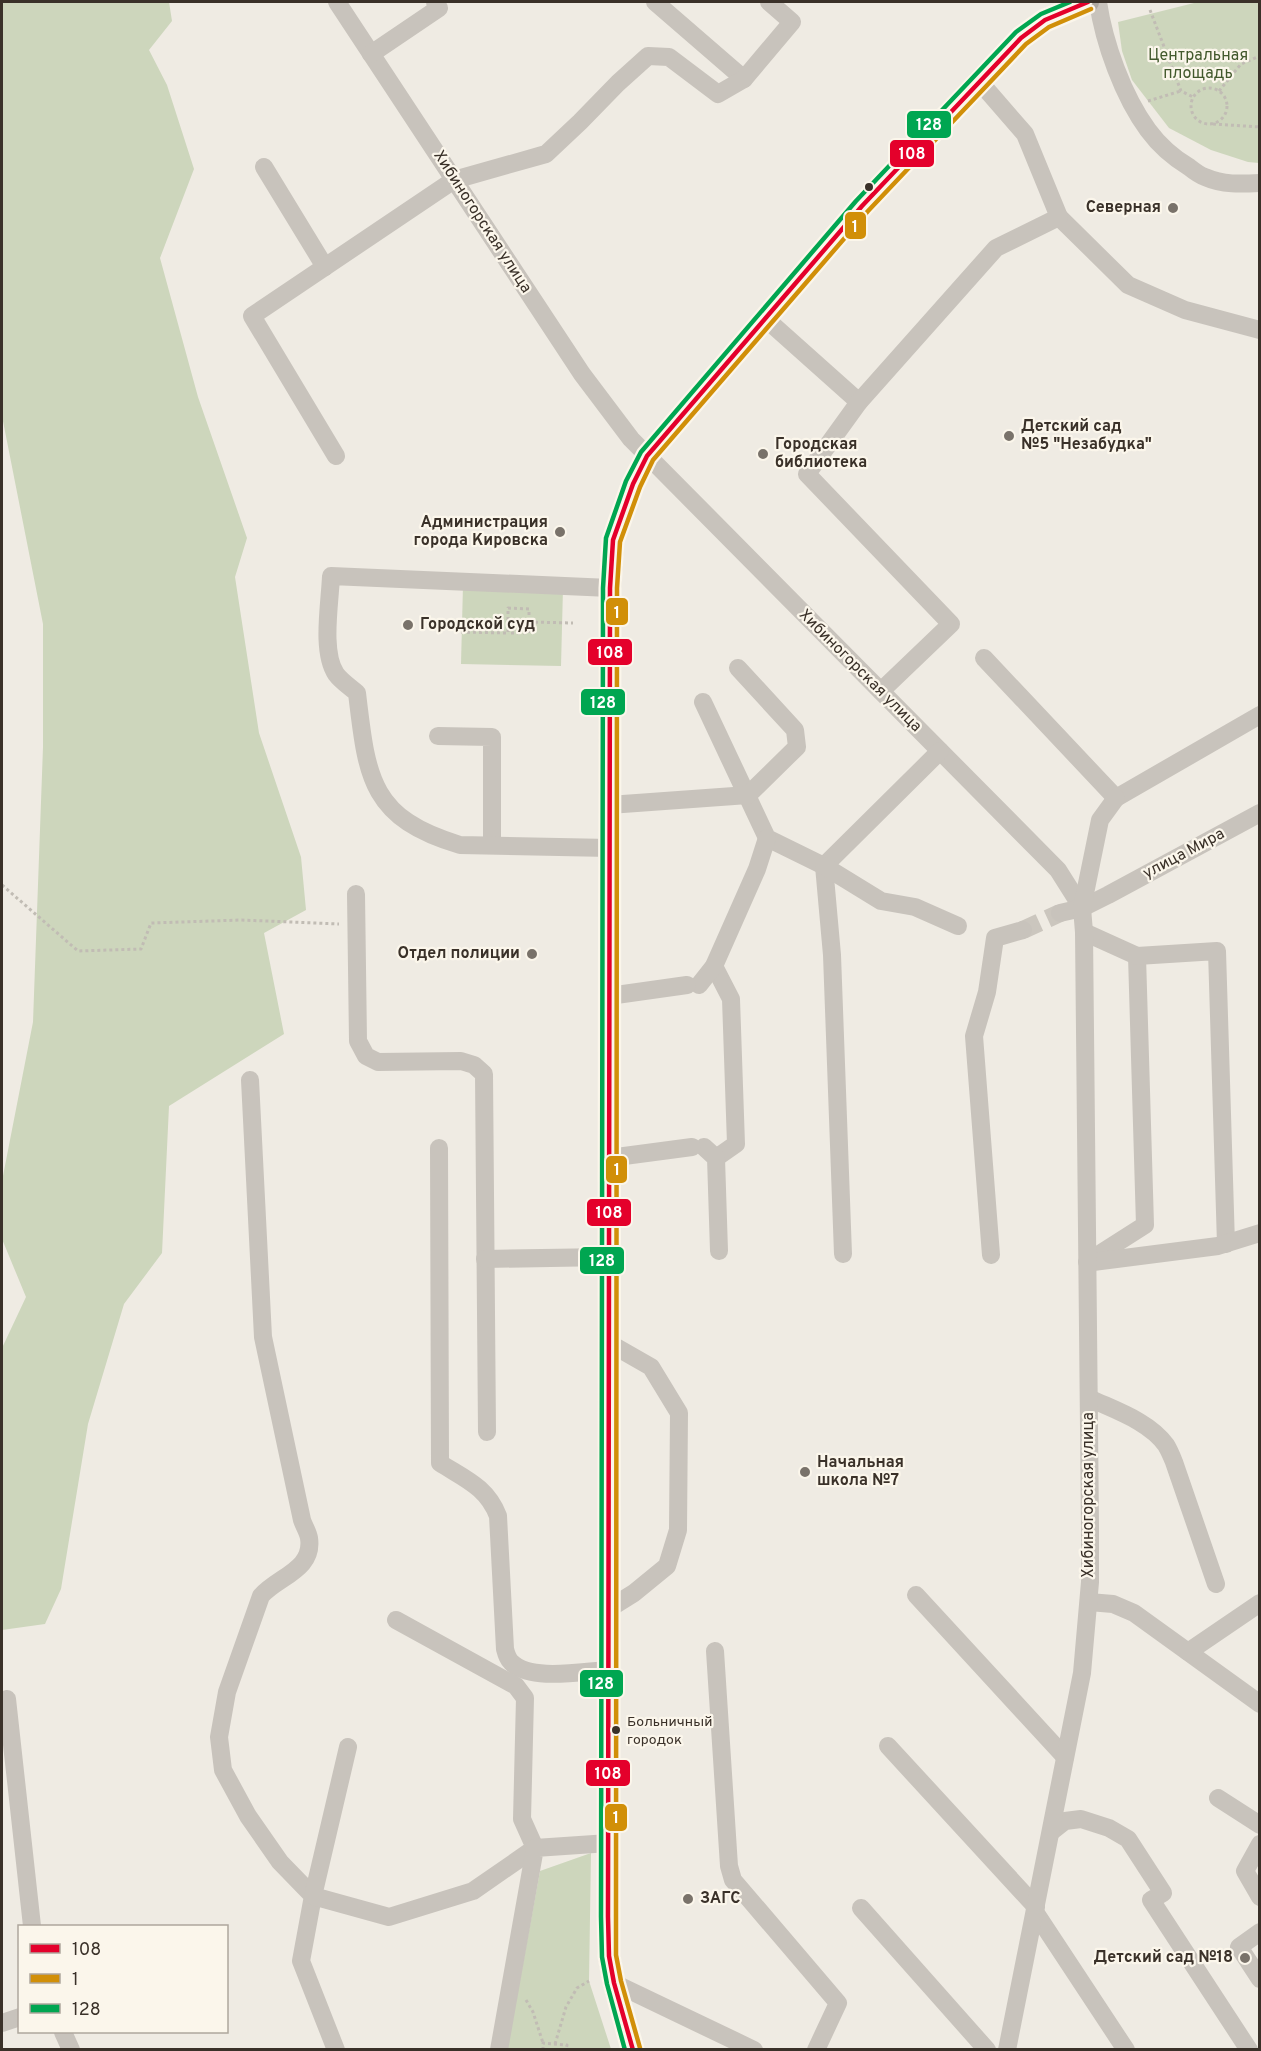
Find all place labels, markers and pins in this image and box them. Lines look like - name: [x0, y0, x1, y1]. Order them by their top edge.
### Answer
- unlabelled marker: [863, 181, 875, 193]
- place label: Северная: [1086, 198, 1161, 218]
- marker: Северная: [1166, 201, 1180, 215]
- place label: Детский сад №5 "Незабудка": [1021, 417, 1152, 455]
- marker: Детский сад №5 "Незабудка": [1002, 429, 1016, 443]
- place label: Городская библиотека: [775, 435, 867, 473]
- marker: Городская библиотека: [756, 447, 770, 461]
- place label: Администрация города Кировска: [413, 513, 548, 551]
- marker: Администрация города Кировска: [553, 525, 567, 539]
- place label: Городской суд: [420, 615, 535, 635]
- marker: Городской суд: [401, 618, 415, 632]
- place label: Отдел полиции: [398, 944, 520, 964]
- marker: Отдел полиции: [525, 947, 539, 961]
- place label: Начальная школа №7: [817, 1453, 904, 1491]
- marker: Начальная школа №7: [798, 1465, 812, 1479]
- place label: Больничный городок: [627, 1714, 712, 1749]
- marker: Больничный городок: [610, 1724, 622, 1736]
- place label: ЗАГС: [700, 1889, 741, 1909]
- marker: ЗАГС: [681, 1892, 695, 1906]
- place label: Детский сад №18: [1094, 1948, 1233, 1968]
- marker: Детский сад №18: [1238, 1951, 1252, 1965]

